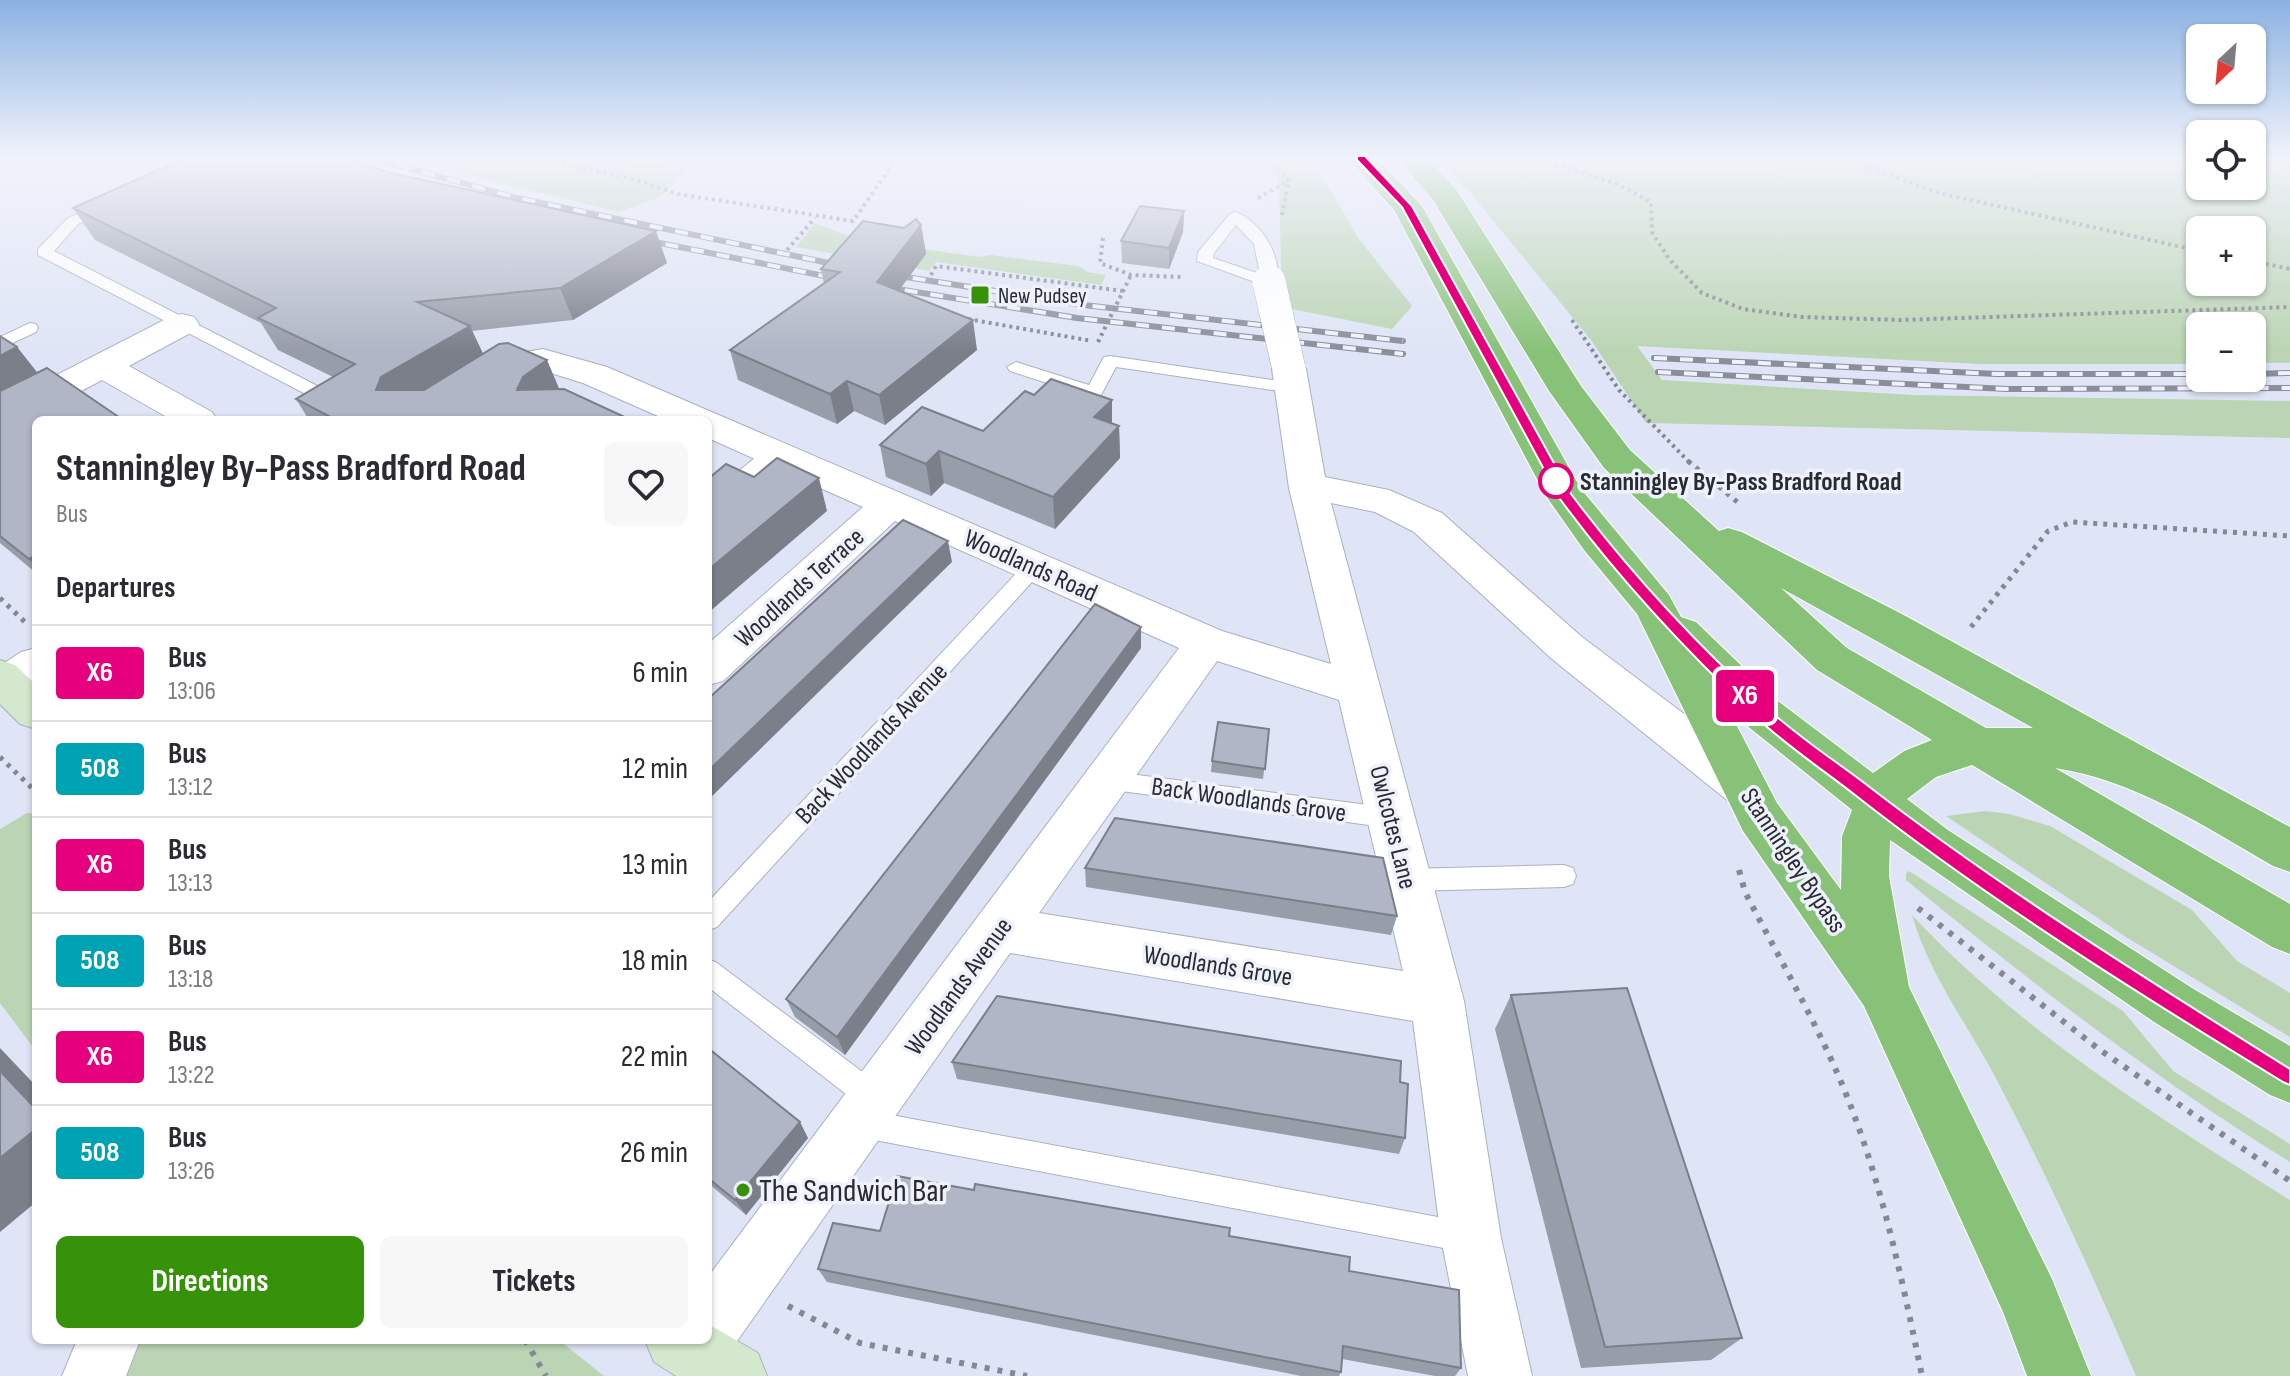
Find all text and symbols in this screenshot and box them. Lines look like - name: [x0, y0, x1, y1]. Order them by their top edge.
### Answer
- north arrow: [2186, 24, 2266, 104]
- map controls: [2186, 24, 2266, 392]
- button: locate: [2186, 120, 2266, 200]
- button: +: [2186, 216, 2266, 296]
- place label: New Pudsey: [998, 283, 1087, 310]
- marker: New Pudsey: [969, 284, 991, 306]
- button: −: [2186, 312, 2266, 392]
- button: heart: [604, 442, 688, 526]
- text: Stanningley By-Pass Bradford Road: [56, 446, 526, 491]
- marker: Stanningley By-Pass Bradford Road: [1539, 464, 1573, 498]
- place label: Stanningley By-Pass Bradford Road: [1580, 467, 1901, 498]
- text: Bus: [56, 499, 88, 530]
- street label: Woodlands Terrace: [729, 522, 871, 654]
- street label: Woodlands Road: [959, 523, 1102, 610]
- text: Departures: [56, 570, 176, 606]
- text: Bus: [168, 640, 207, 676]
- text: 6 min: [632, 655, 688, 691]
- text: X6: [87, 656, 113, 689]
- street label: Back Woodlands Avenue: [790, 657, 955, 831]
- line badge: X6: [1709, 670, 1781, 722]
- text: 13:06: [168, 676, 216, 707]
- text: X6: [1732, 679, 1758, 712]
- text: Bus: [168, 736, 207, 772]
- text: 12 min: [622, 751, 688, 787]
- text: 508: [81, 752, 119, 785]
- street label: Owlcotes Lane: [1362, 762, 1423, 892]
- street label: Back Woodlands Grove: [1149, 771, 1348, 829]
- text: 13:12: [168, 772, 213, 803]
- street label: Stanningley Bypass: [1733, 783, 1852, 939]
- text: Bus: [168, 832, 207, 868]
- text: 13 min: [622, 847, 688, 883]
- text: X6: [87, 848, 113, 881]
- text: 13:13: [168, 868, 213, 899]
- street label: Woodlands Avenue: [899, 912, 1020, 1062]
- text: Bus: [168, 928, 207, 964]
- street label: Woodlands Grove: [1141, 939, 1294, 994]
- text: 18 min: [622, 943, 688, 979]
- text: 508: [81, 944, 119, 977]
- text: 13:18: [168, 964, 213, 995]
- text: Bus: [168, 1024, 207, 1060]
- text: 22 min: [621, 1039, 688, 1075]
- text: X6: [87, 1040, 113, 1073]
- text: 13:22: [168, 1060, 214, 1091]
- text: Bus: [168, 1120, 207, 1156]
- text: 26 min: [620, 1135, 688, 1171]
- text: 508: [81, 1136, 119, 1169]
- text: 13:26: [168, 1156, 215, 1187]
- place label: The Sandwich Bar: [759, 1172, 948, 1211]
- marker: The Sandwich Bar: [734, 1181, 752, 1199]
- button: Directions: [56, 1236, 364, 1328]
- button: Tickets: [380, 1236, 688, 1328]

